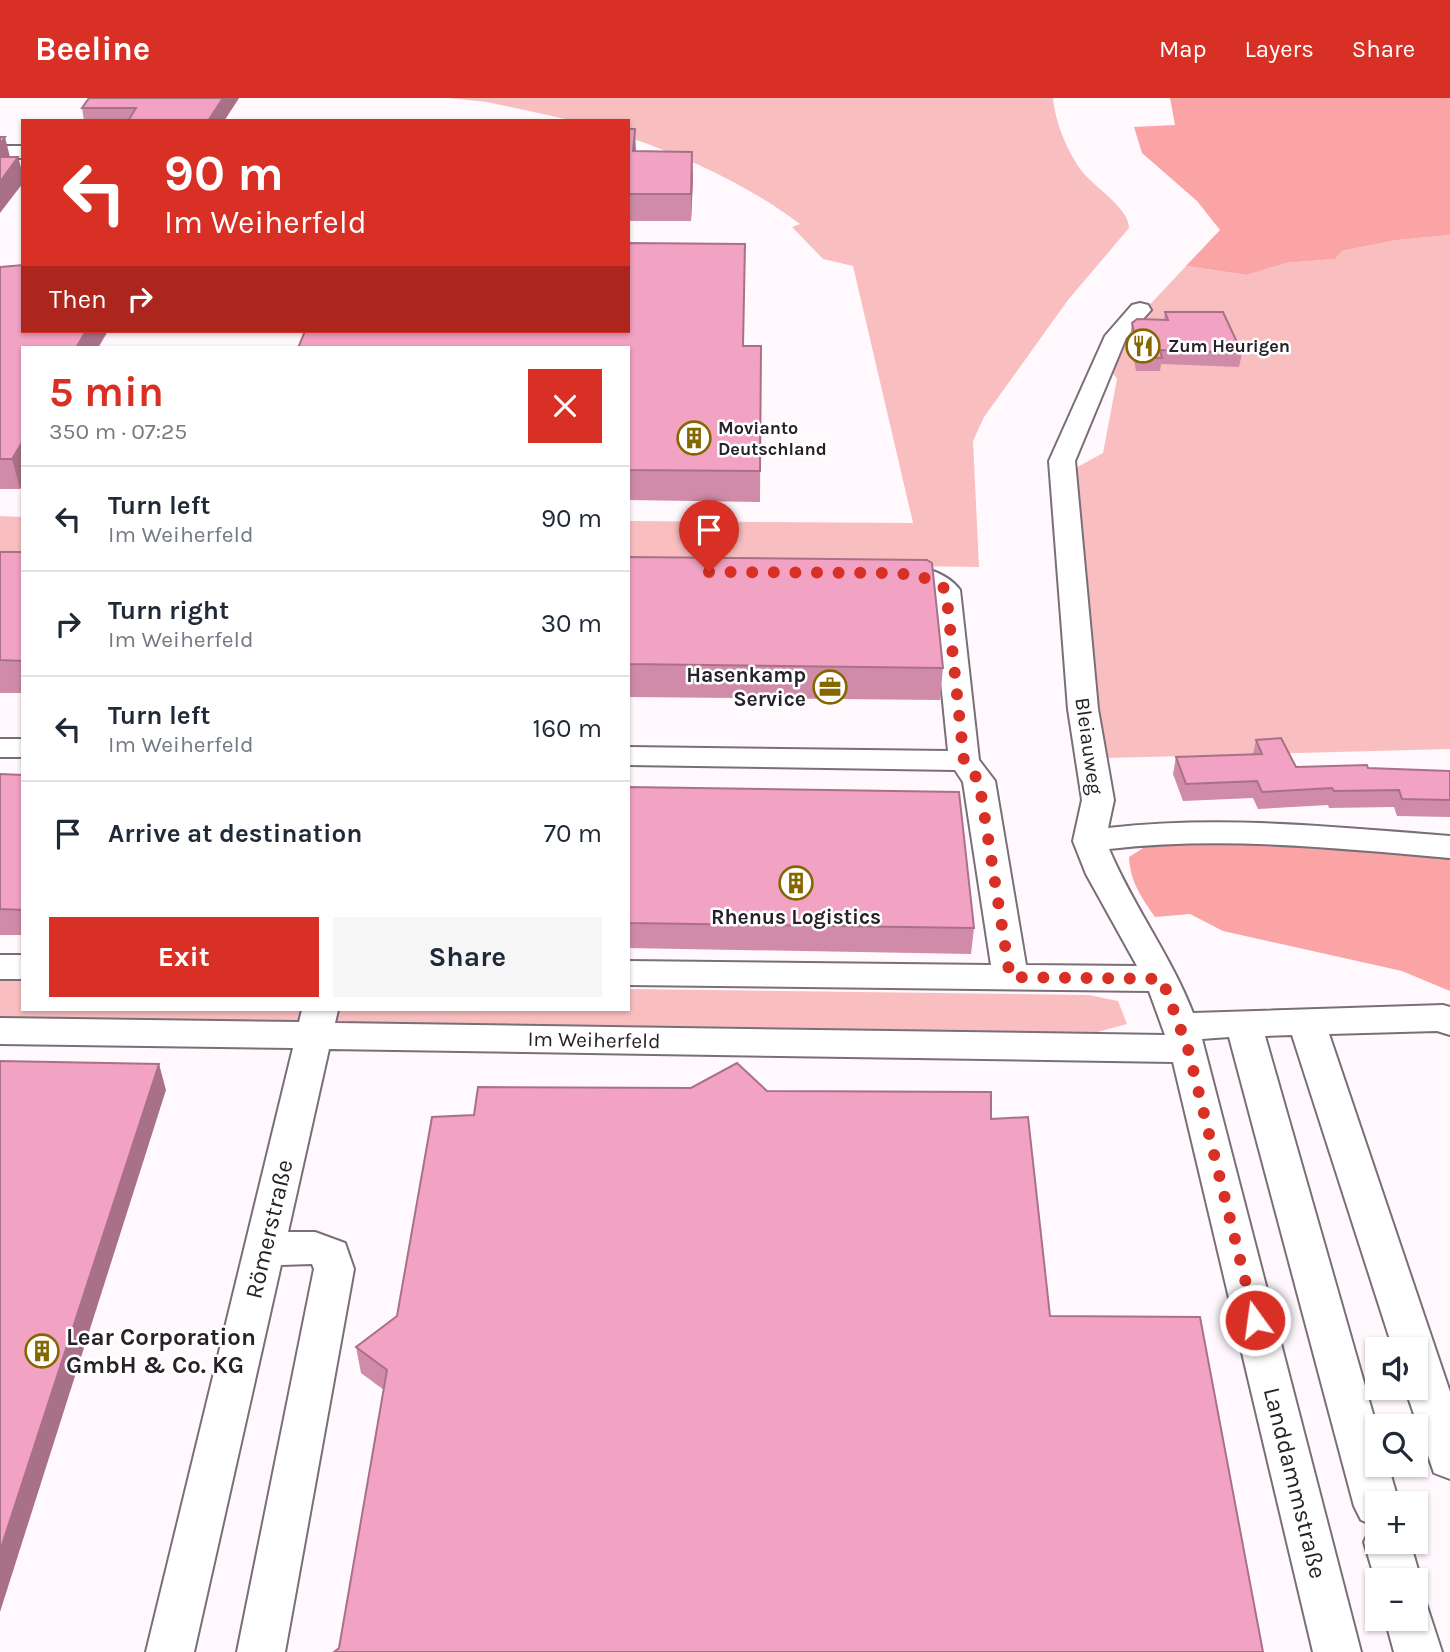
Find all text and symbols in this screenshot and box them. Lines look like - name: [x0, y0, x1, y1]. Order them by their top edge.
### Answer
- text: Beeline: [35, 30, 150, 68]
- text: Map: [1159, 35, 1207, 63]
- text: Layers: [1245, 35, 1314, 63]
- text: Share: [1352, 35, 1415, 63]
- text: 90 m: [164, 145, 284, 202]
- icon: left: [49, 147, 140, 238]
- text: Im Weiherfeld: [164, 204, 367, 241]
- icon: right: [121, 280, 159, 318]
- text: Then: [49, 284, 107, 315]
- restaurant icon: Zum Heurigen: [1124, 327, 1162, 365]
- place label: Zum Heurigen: [1168, 335, 1290, 357]
- text: 5 min: [49, 367, 164, 417]
- button: close: [528, 369, 602, 443]
- place label: Movianto Deutschland: [718, 417, 827, 460]
- text: 350 m · 07:25: [49, 418, 187, 445]
- building icon: Movianto Deutschland: [675, 419, 713, 457]
- text: Turn left: [108, 490, 210, 521]
- icon: left: [49, 500, 87, 538]
- pin: [679, 500, 739, 572]
- text: 90 m: [541, 503, 602, 534]
- icon: arrive: [690, 511, 728, 549]
- text: Im Weiherfeld: [108, 521, 254, 548]
- text: Turn right: [108, 595, 229, 626]
- icon: right: [49, 605, 87, 643]
- text: 30 m: [541, 608, 602, 639]
- text: Im Weiherfeld: [108, 626, 254, 653]
- place label: Hasenkamp Service: [686, 663, 806, 711]
- office icon: Hasenkamp Service: [811, 668, 849, 706]
- street label: Bleiauweg: [1070, 696, 1108, 796]
- text: Turn left: [108, 700, 210, 731]
- icon: left: [49, 710, 87, 748]
- text: 160 m: [533, 713, 602, 744]
- text: Im Weiherfeld: [108, 731, 254, 758]
- icon: arrive: [49, 815, 87, 853]
- text: Arrive at destination: [108, 818, 362, 849]
- text: 70 m: [544, 818, 602, 849]
- building icon: Rhenus Logistics: [777, 864, 815, 902]
- place label: Rhenus Logistics: [711, 905, 881, 929]
- button: Exit: [49, 917, 319, 997]
- button: Share: [333, 917, 602, 997]
- street label: Im Weiherfeld: [527, 1027, 661, 1053]
- street label: Römerstraße: [239, 1157, 299, 1301]
- position arrow: [1218, 1283, 1292, 1357]
- place label: Lear Corporation GmbH & Co. KG: [66, 1323, 256, 1379]
- building icon: Lear Corporation GmbH & Co. KG: [23, 1332, 61, 1370]
- map controls: [1365, 1337, 1428, 1631]
- button: sound: [1365, 1337, 1428, 1400]
- street label: Landdammstraße: [1258, 1385, 1332, 1581]
- button: search: [1365, 1414, 1428, 1477]
- button: +: [1365, 1491, 1428, 1554]
- button: −: [1365, 1568, 1428, 1631]

